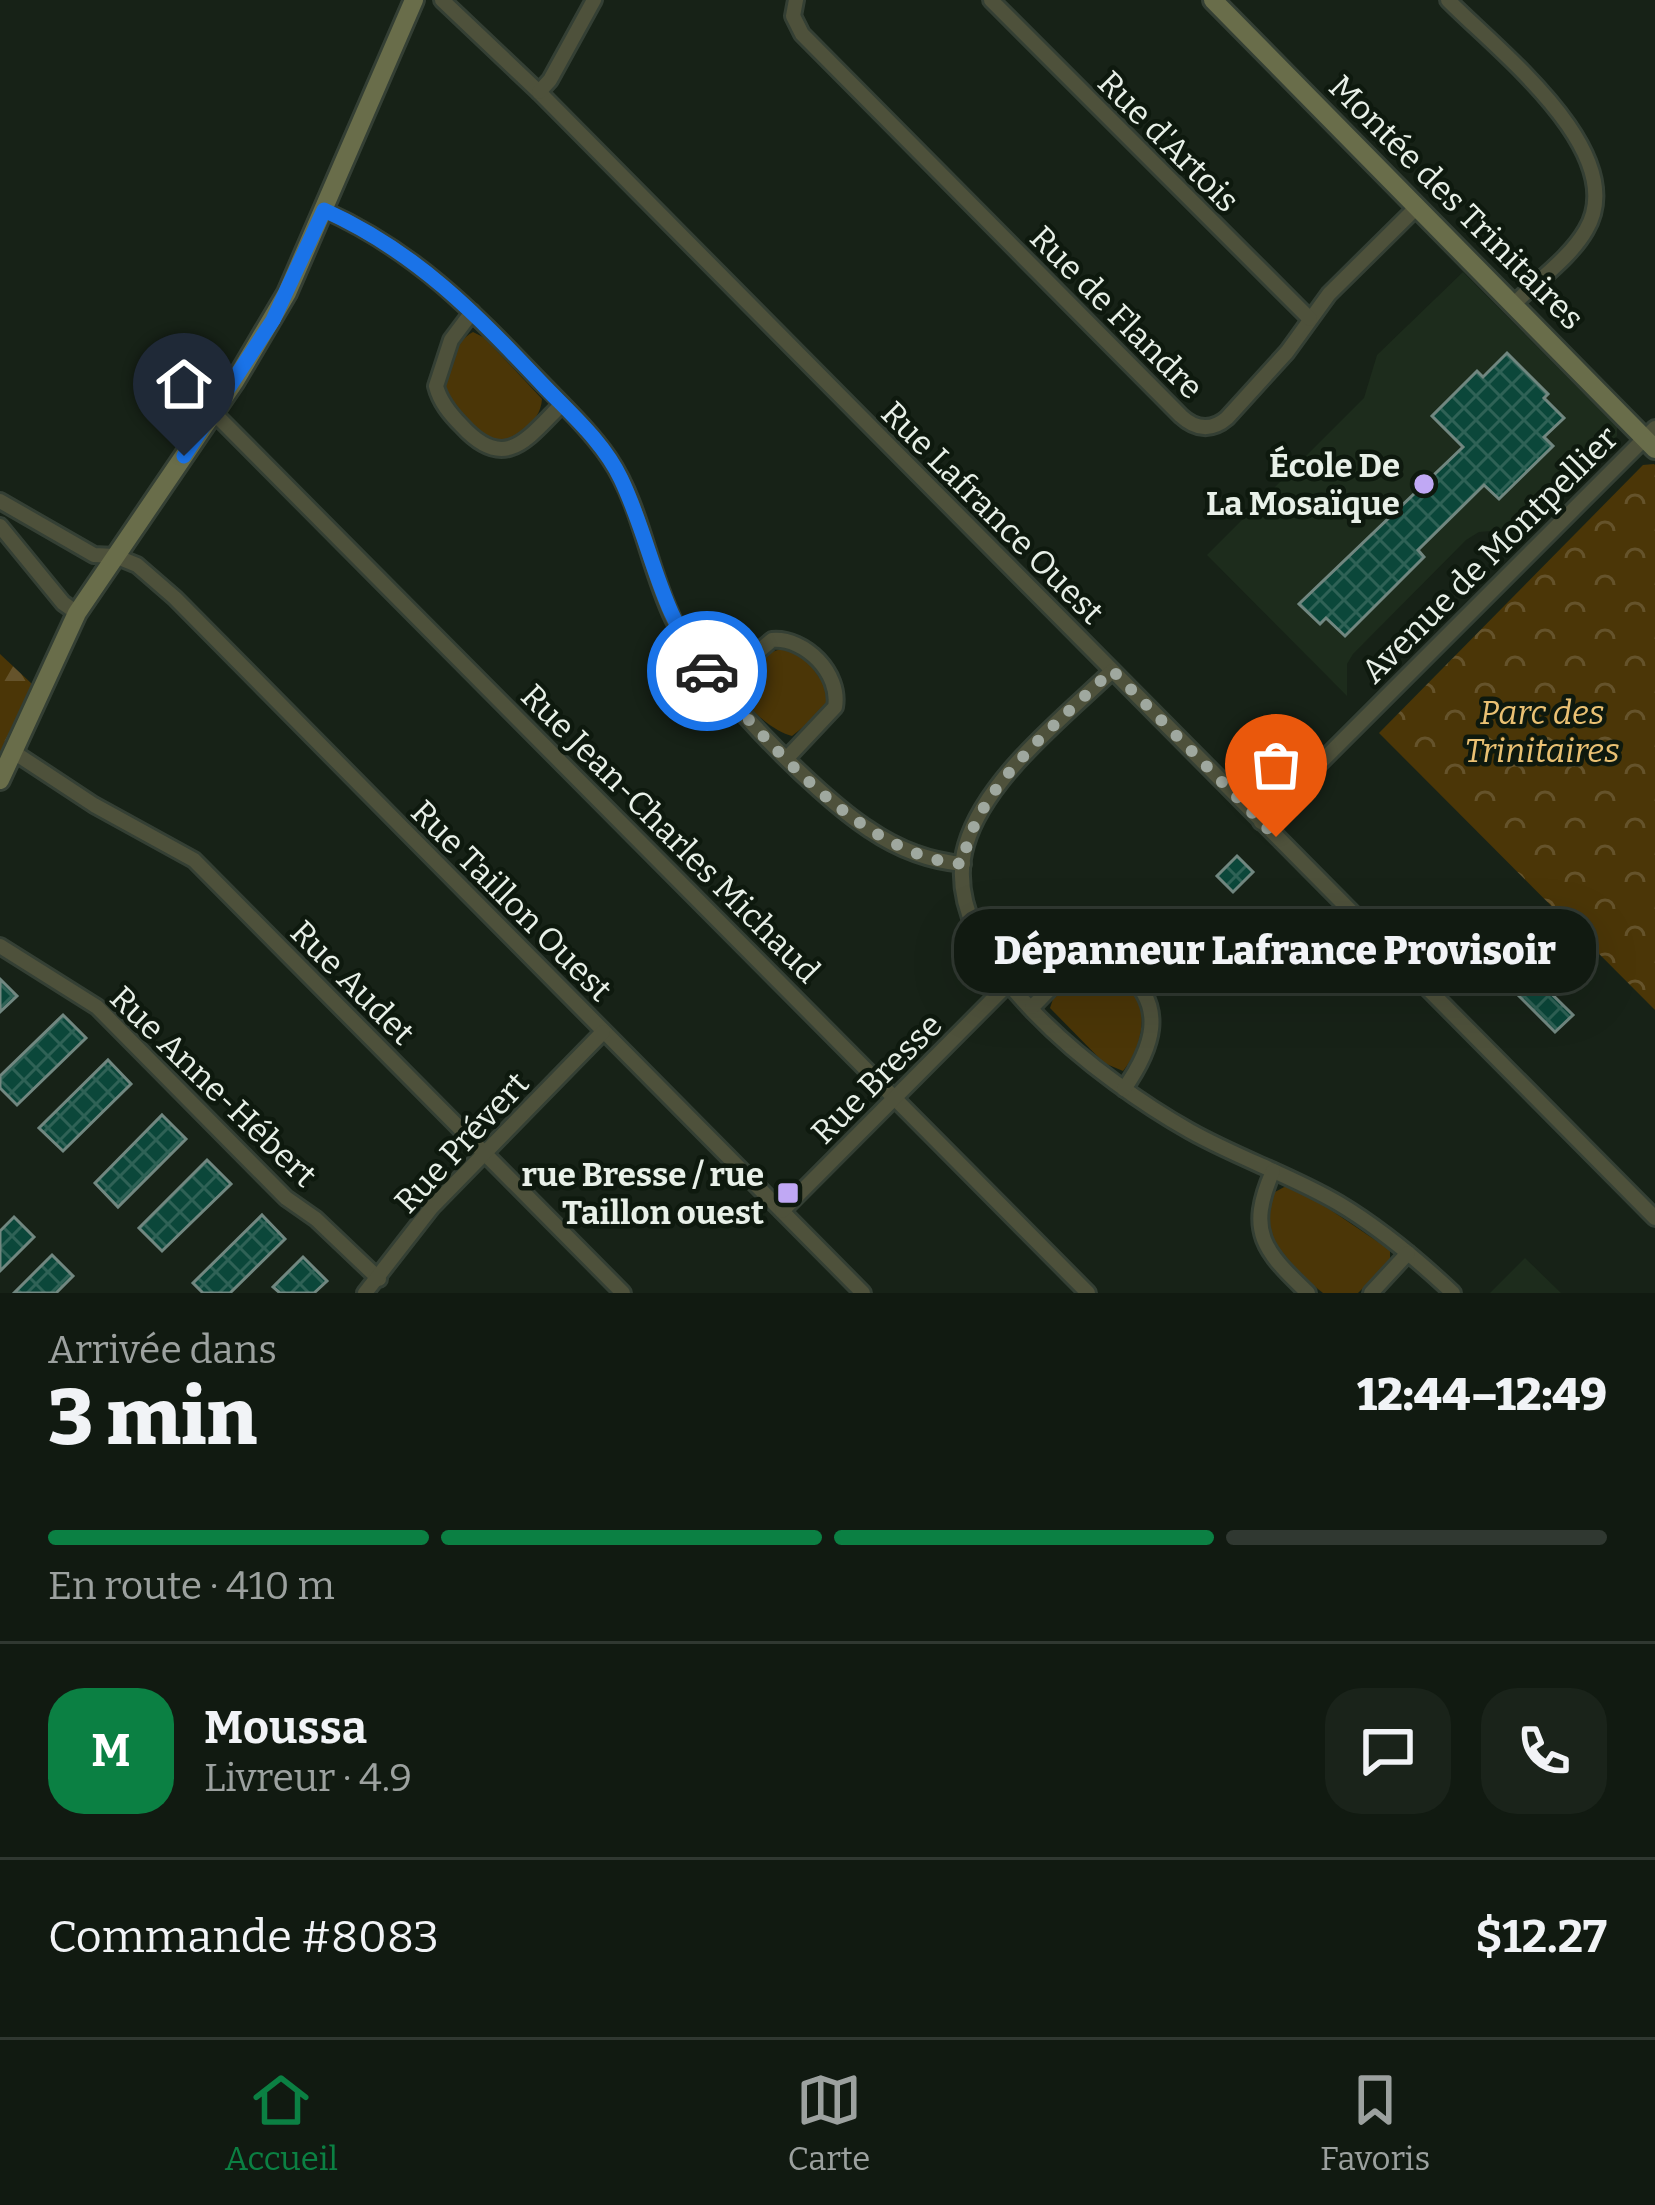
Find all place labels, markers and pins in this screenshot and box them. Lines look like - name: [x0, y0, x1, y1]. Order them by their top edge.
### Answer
- pin: [133, 333, 235, 456]
- place label: École De La Mosaïque: [1206, 445, 1400, 524]
- marker: École De La Mosaïque: [1411, 471, 1437, 497]
- pin: [1225, 714, 1327, 837]
- callout: Dépanneur Lafrance Provisoir: [955, 909, 1597, 993]
- place label: rue Bresse / rue Taillon ouest: [521, 1155, 764, 1233]
- marker: rue Bresse / rue Taillon ouest: [775, 1180, 801, 1206]

